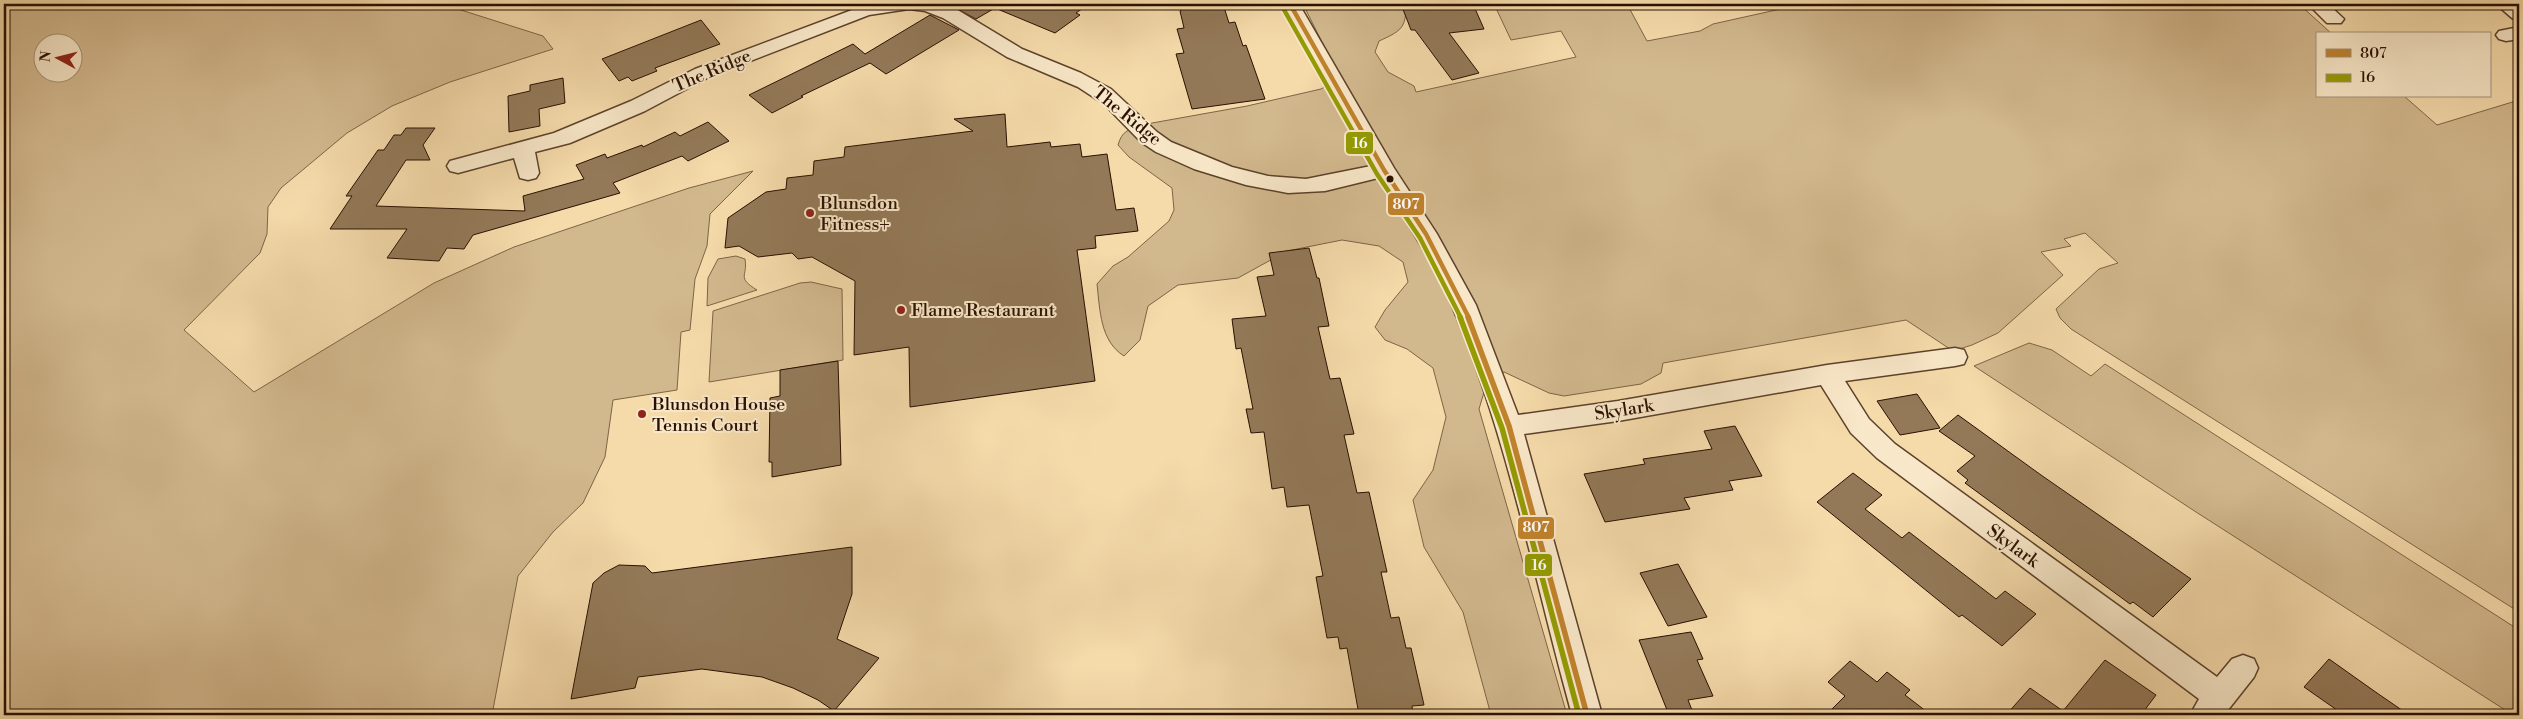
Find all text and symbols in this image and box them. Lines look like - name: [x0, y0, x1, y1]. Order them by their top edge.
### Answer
- north arrow: [32, 32, 82, 82]
- legend: [2316, 32, 2490, 98]
- street label: The Ridge: [669, 44, 755, 98]
- text: 807: [2360, 44, 2387, 63]
- text: N: [36, 50, 56, 63]
- text: 16: [2360, 68, 2375, 87]
- street label: The Ridge: [1088, 81, 1166, 151]
- line badge: 16: [1345, 131, 1374, 155]
- text: 16: [1352, 135, 1368, 153]
- unlabelled marker: [1385, 174, 1395, 184]
- place label: Blunsdon Fitness+: [819, 192, 898, 236]
- line badge: 807: [1387, 192, 1425, 216]
- text: 807: [1392, 196, 1420, 214]
- marker: Blunsdon Fitness+: [804, 207, 816, 219]
- place label: Flame Restaurant: [911, 299, 1056, 322]
- marker: Flame Restaurant: [895, 304, 907, 316]
- place label: Blunsdon House Tennis Court: [651, 393, 785, 437]
- street label: Skylark: [1593, 394, 1657, 426]
- marker: Blunsdon House Tennis Court: [636, 408, 648, 420]
- line badge: 807: [1517, 516, 1555, 540]
- text: 807: [1522, 519, 1550, 537]
- street label: Skylark: [1982, 519, 2045, 574]
- line badge: 16: [1524, 553, 1553, 577]
- text: 16: [1531, 557, 1547, 575]

